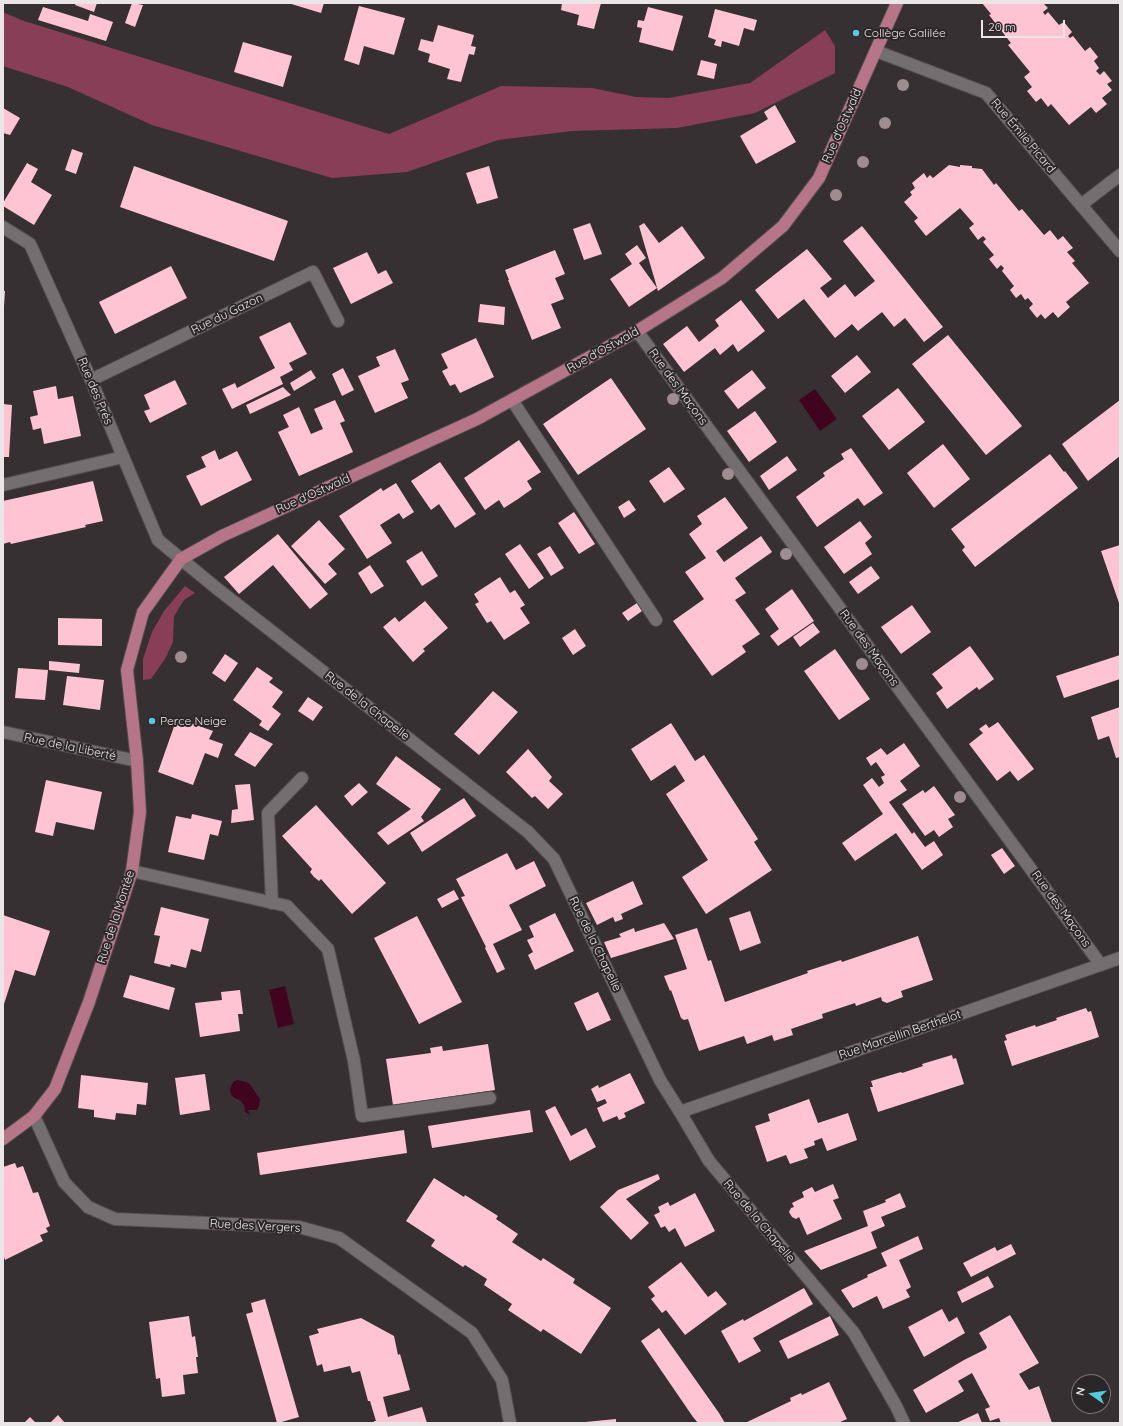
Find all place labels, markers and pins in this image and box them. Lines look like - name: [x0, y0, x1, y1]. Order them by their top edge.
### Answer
- place label: Collège Galilée: [864, 26, 946, 40]
- marker: Collège Galilée: [851, 28, 861, 38]
- place label: Perce Neige: [160, 714, 227, 728]
- marker: Perce Neige: [147, 716, 157, 726]

